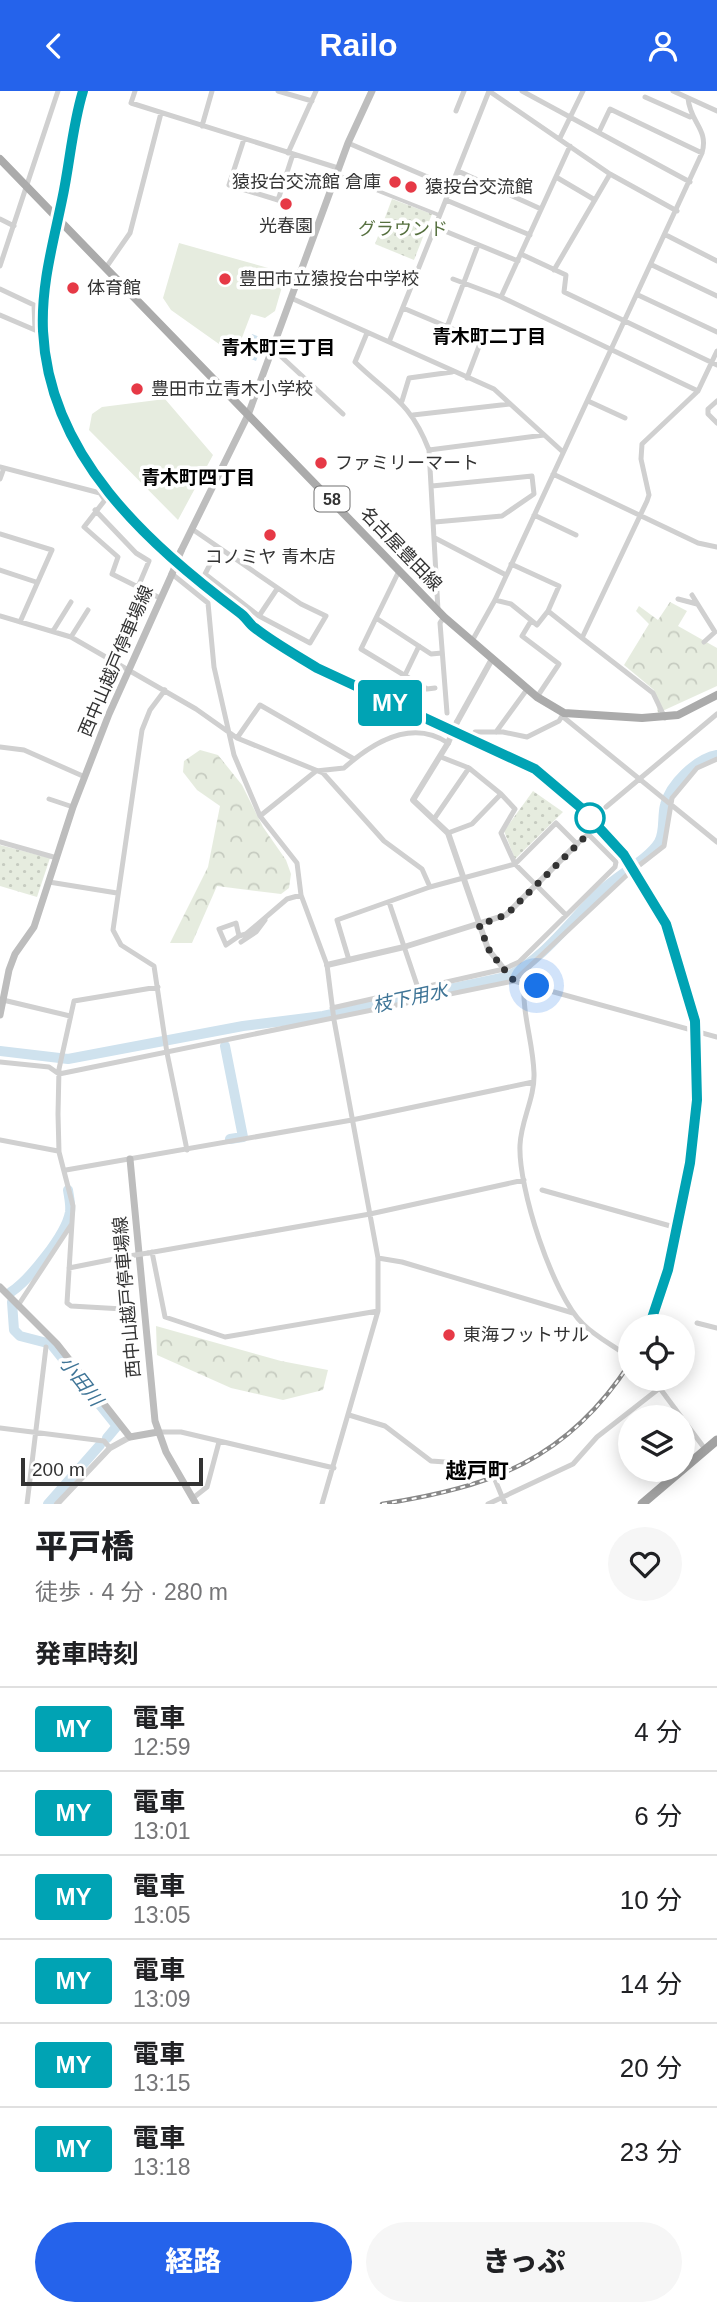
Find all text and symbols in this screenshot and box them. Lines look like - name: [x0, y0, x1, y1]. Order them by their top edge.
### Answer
- icon: back: [35, 27, 73, 65]
- text: Railo: [319, 27, 398, 63]
- icon: person: [644, 27, 682, 65]
- place label: 猿投台交流館 倉庫: [232, 172, 381, 192]
- marker: 猿投台交流館 倉庫: [387, 174, 403, 190]
- place label: 猿投台交流館: [425, 177, 533, 197]
- marker: 猿投台交流館: [403, 179, 419, 195]
- marker: 光春園: [278, 196, 294, 212]
- place label: 光春園: [259, 216, 313, 236]
- park label: グラウンド: [358, 219, 448, 239]
- place label: 豊田市立猿投台中学校: [239, 269, 419, 289]
- marker: 豊田市立猿投台中学校: [217, 271, 233, 287]
- place label: 体育館: [87, 278, 141, 298]
- marker: 体育館: [65, 280, 81, 296]
- district label: 青木町二丁目: [432, 326, 546, 347]
- district label: 青木町三丁目: [221, 337, 335, 358]
- place label: 豊田市立青木小学校: [151, 379, 313, 399]
- marker: 豊田市立青木小学校: [129, 381, 145, 397]
- place label: ファミリーマート: [335, 453, 479, 473]
- marker: ファミリーマート: [313, 455, 329, 471]
- district label: 青木町四丁目: [141, 467, 255, 488]
- road number: 58: [314, 487, 350, 511]
- street label: 名古屋豊田線: [356, 503, 446, 595]
- marker: コノミヤ 青木店: [262, 527, 278, 543]
- place label: コノミヤ 青木店: [204, 547, 336, 567]
- street label: 西中山越戸停車場線: [75, 583, 157, 739]
- line badge: MY: [358, 680, 422, 726]
- text: MY: [372, 689, 408, 716]
- unlabelled marker: [575, 803, 605, 833]
- your location: [519, 968, 554, 1003]
- water label: 枝下用水: [371, 979, 451, 1016]
- street label: 西中山越戸停車場線: [110, 1215, 144, 1379]
- map controls: [618, 1314, 695, 1482]
- button: locate: [618, 1314, 695, 1391]
- place label: 東海フットサル: [463, 1325, 589, 1345]
- marker: 東海フットサル: [441, 1327, 457, 1343]
- water label: 小田川: [55, 1352, 108, 1411]
- button: layers: [618, 1405, 695, 1482]
- scale bar: [21, 1455, 203, 1487]
- text: 200 m: [32, 1459, 85, 1480]
- district label: 越戸町: [446, 1459, 509, 1482]
- button: heart: [608, 1527, 682, 1601]
- text: 平戸橋: [35, 1528, 134, 1565]
- text: 徒歩 · 4 分 · 280 m: [35, 1579, 228, 1605]
- text: 発車時刻: [35, 1639, 139, 1669]
- text: 電車: [133, 1703, 185, 1733]
- text: MY: [56, 1715, 92, 1742]
- text: 4 分: [634, 1717, 682, 1747]
- text: 12:59: [133, 1734, 191, 1760]
- text: 電車: [133, 1787, 185, 1817]
- text: MY: [56, 1799, 92, 1826]
- text: 6 分: [634, 1801, 682, 1831]
- text: 13:01: [133, 1818, 191, 1844]
- text: 電車: [133, 1871, 185, 1901]
- text: MY: [56, 1883, 92, 1910]
- text: 10 分: [620, 1885, 682, 1915]
- text: 13:05: [133, 1902, 191, 1928]
- text: 電車: [133, 1955, 185, 1985]
- text: MY: [56, 1967, 92, 1994]
- text: 14 分: [620, 1969, 682, 1999]
- text: 13:09: [133, 1986, 191, 2012]
- text: 電車: [133, 2039, 185, 2069]
- text: MY: [56, 2051, 92, 2078]
- text: 20 分: [620, 2053, 682, 2083]
- text: 13:15: [133, 2070, 191, 2096]
- text: 電車: [133, 2123, 185, 2153]
- text: MY: [56, 2135, 92, 2162]
- text: 23 分: [620, 2137, 682, 2167]
- text: 13:18: [133, 2154, 191, 2180]
- button: 経路: [35, 2222, 352, 2302]
- button: きっぷ: [366, 2222, 682, 2302]

